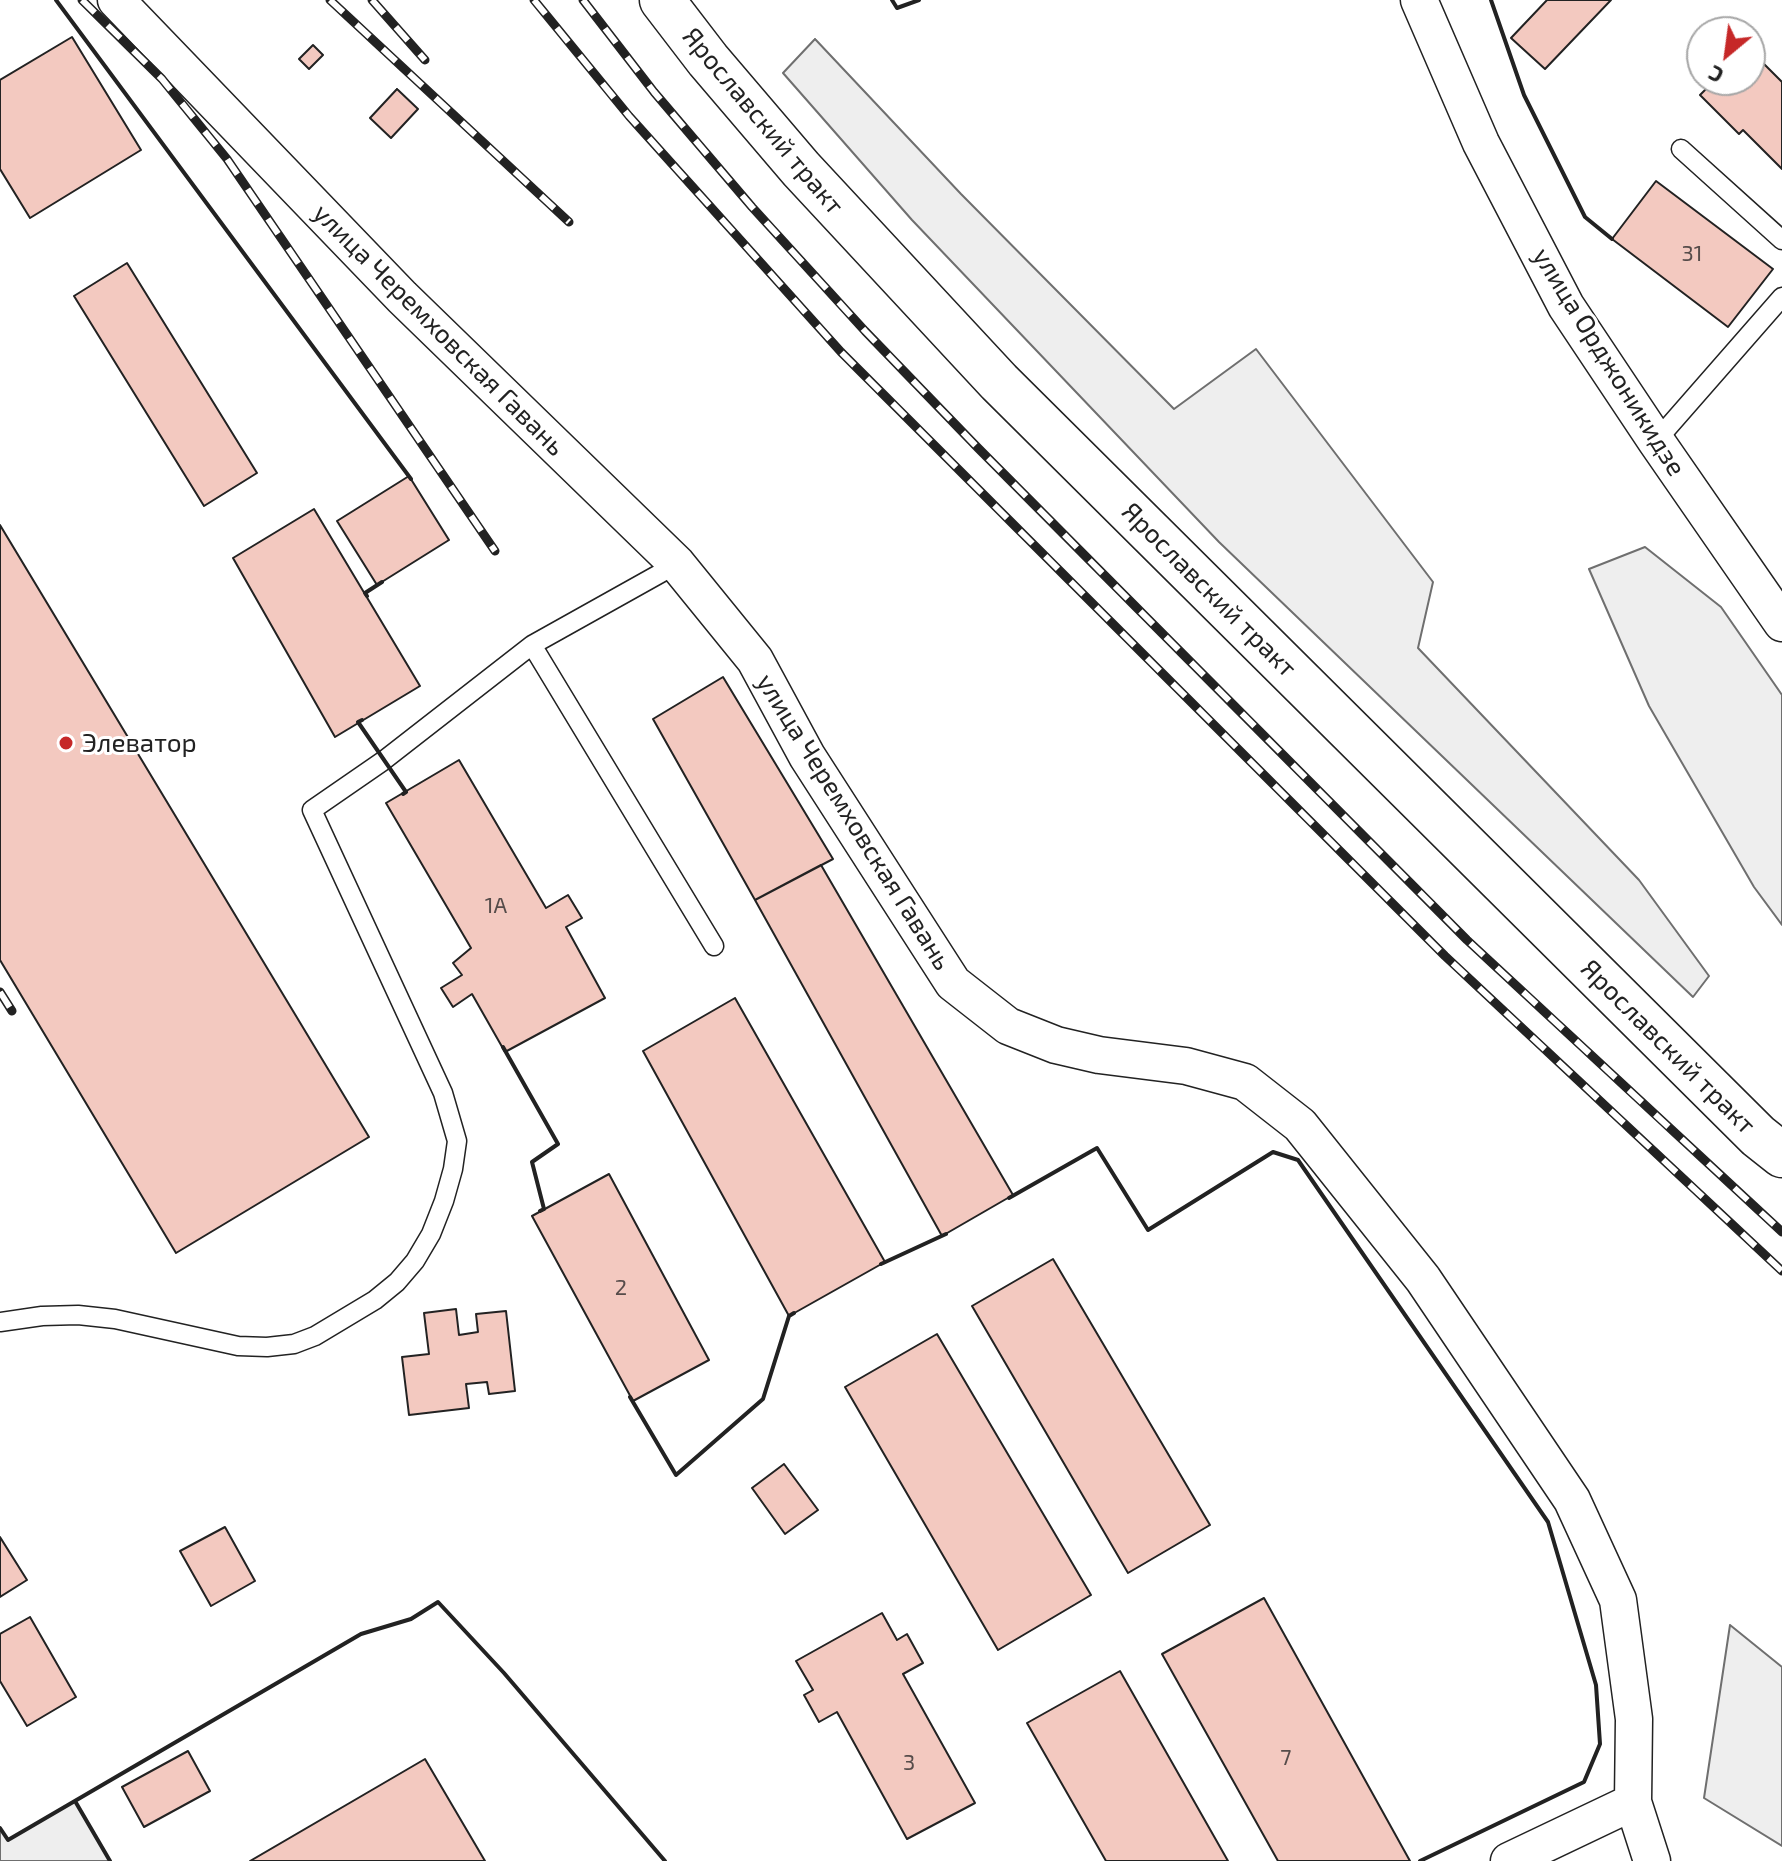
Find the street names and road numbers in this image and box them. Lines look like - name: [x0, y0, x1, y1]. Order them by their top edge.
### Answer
- street label: Ярославский тракт: [676, 21, 850, 221]
- street label: улица Черемховская Гавань: [307, 198, 571, 462]
- street label: улица Орджоникидзе: [1526, 242, 1692, 482]
- street label: Ярославский тракт: [1115, 496, 1303, 684]
- street label: улица Черемховская Гавань: [750, 668, 958, 976]
- street label: Ярославский тракт: [1574, 953, 1762, 1141]

